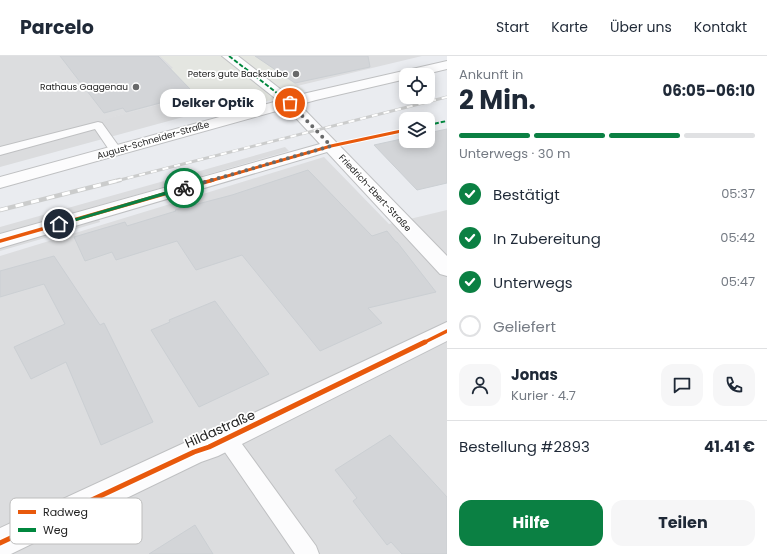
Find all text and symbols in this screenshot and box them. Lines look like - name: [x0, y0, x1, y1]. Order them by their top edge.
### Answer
- text: Parcelo: [20, 14, 94, 41]
- text: Start: [496, 17, 529, 37]
- text: Karte: [551, 17, 588, 37]
- text: Über uns: [610, 17, 672, 37]
- text: Kontakt: [694, 17, 747, 37]
- text: Ankunft in: [459, 65, 523, 84]
- place label: Peters gute Backstube: [188, 68, 288, 80]
- map controls: [399, 68, 435, 148]
- button: locate: [399, 68, 435, 104]
- marker: Peters gute Backstube: [291, 69, 301, 79]
- text: 06:05–06:10: [662, 80, 755, 101]
- place label: Rathaus Gaggenau: [40, 81, 128, 93]
- marker: Rathaus Gaggenau: [131, 82, 141, 92]
- text: 2 Min.: [459, 82, 536, 118]
- pin: [273, 86, 307, 120]
- callout: Delker Optik: [160, 89, 266, 117]
- icon: bag: [279, 92, 301, 114]
- text: Delker Optik: [172, 93, 254, 112]
- button: layers: [399, 112, 435, 148]
- street label: August-Schneider-Straße: [95, 118, 211, 162]
- text: Unterwegs · 30 m: [459, 144, 570, 163]
- street label: Friedrich-Ebert-Straße: [336, 152, 414, 234]
- courier: [164, 168, 204, 208]
- icon: bike: [173, 177, 195, 199]
- icon: check: [459, 183, 481, 205]
- text: Bestätigt: [493, 184, 560, 205]
- text: 05:37: [721, 184, 755, 203]
- pin: [42, 207, 76, 241]
- icon: home: [48, 213, 70, 235]
- icon: check: [459, 227, 481, 249]
- text: In Zubereitung: [493, 228, 601, 249]
- text: 05:42: [720, 228, 755, 247]
- icon: check: [459, 271, 481, 293]
- text: Unterwegs: [493, 272, 573, 293]
- text: 05:47: [721, 272, 755, 291]
- text: Geliefert: [493, 316, 556, 337]
- button: person: [459, 364, 501, 406]
- text: Jonas: [511, 364, 558, 385]
- button: chat: [661, 364, 703, 406]
- button: phone: [713, 364, 755, 406]
- text: Kurier · 4.7: [511, 386, 576, 405]
- street label: Hildastraße: [182, 405, 258, 453]
- text: Bestellung #2893: [459, 436, 590, 457]
- text: 41.41 €: [704, 436, 755, 457]
- legend: [10, 498, 142, 544]
- button: Hilfe: [459, 500, 603, 546]
- button: Teilen: [611, 500, 755, 546]
- text: Radweg: [43, 504, 88, 520]
- text: Weg: [43, 522, 68, 538]

